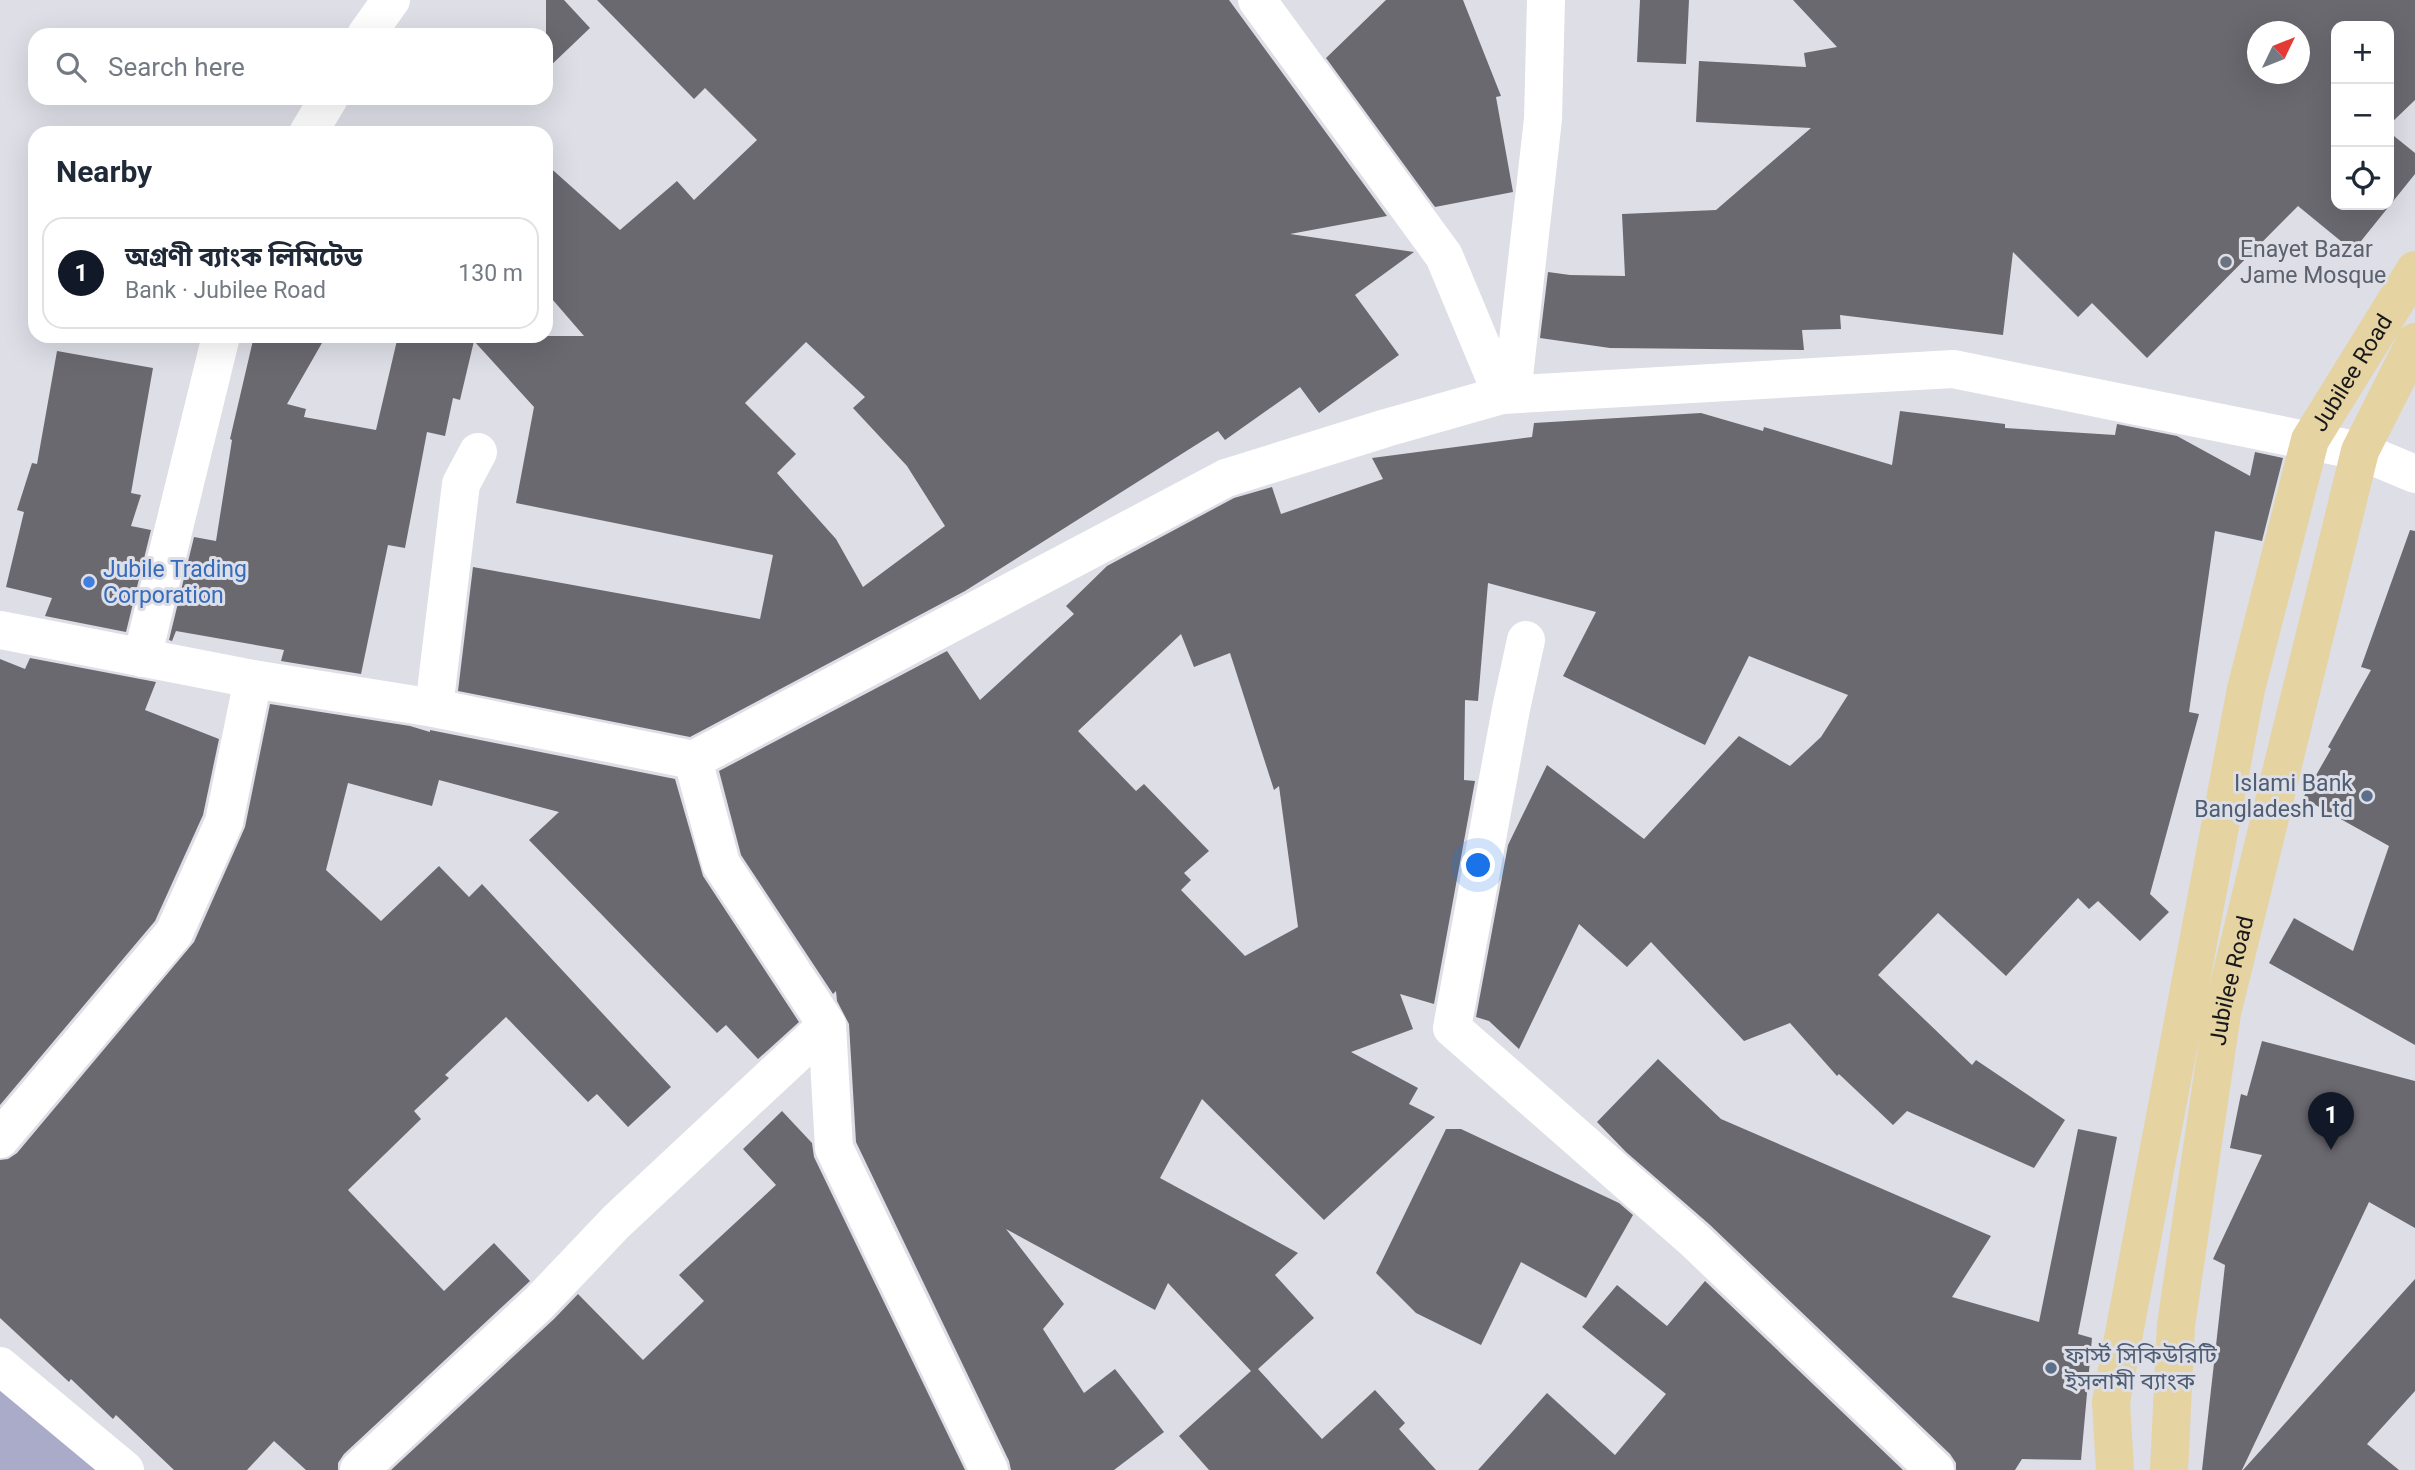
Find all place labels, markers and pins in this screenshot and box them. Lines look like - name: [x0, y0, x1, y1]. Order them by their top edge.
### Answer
- place label: Enayet Bazar Jame Mosque: [2240, 236, 2386, 289]
- marker: Enayet Bazar Jame Mosque: [2218, 254, 2234, 270]
- place label: Jubile Trading Corporation: [103, 556, 247, 609]
- marker: Jubile Trading Corporation: [81, 574, 97, 590]
- place label: Islami Bank Bangladesh Ltd: [2194, 770, 2353, 823]
- marker: Islami Bank Bangladesh Ltd: [2359, 788, 2375, 804]
- pin: 1: [2308, 1092, 2354, 1150]
- place label: ফার্স্ট সিকিউরিটি ইসলামী ব্যাংক: [2064, 1342, 2217, 1395]
- marker: ফার্স্ট সিকিউরিটি ইসলামী ব্যাংক: [2043, 1360, 2059, 1376]

